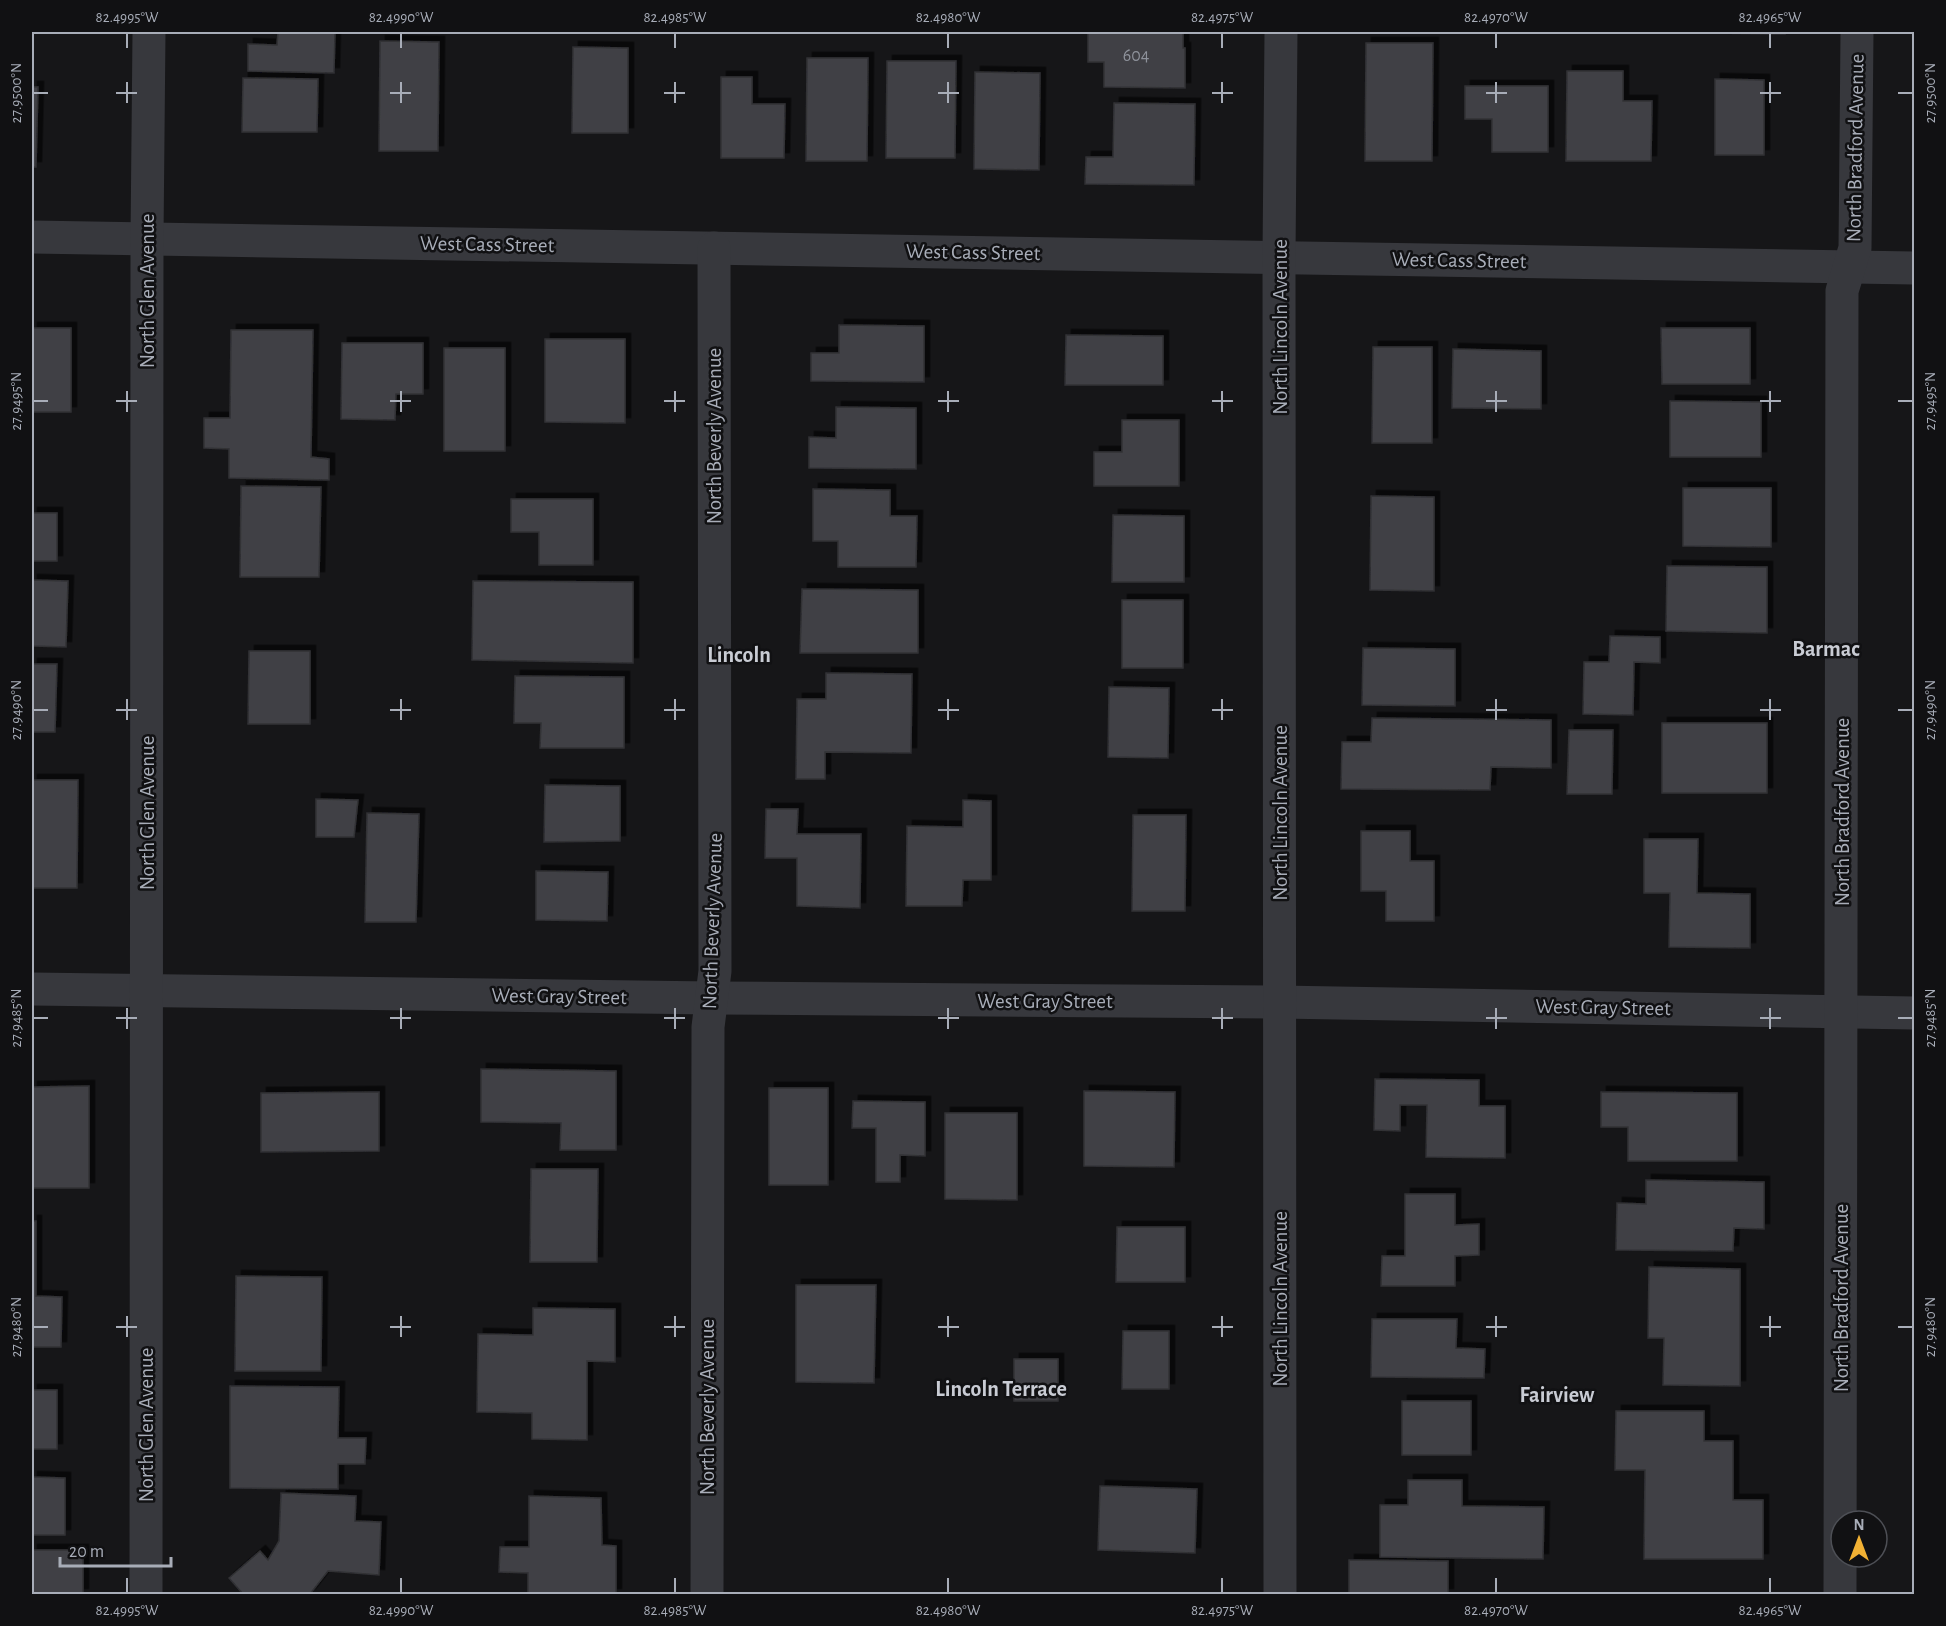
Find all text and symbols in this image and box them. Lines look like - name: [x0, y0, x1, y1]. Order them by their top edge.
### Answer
- text: 82.4995°W: [96, 10, 159, 25]
- text: 82.4990°W: [369, 10, 434, 25]
- text: 82.4985°W: [643, 10, 707, 25]
- text: 82.4980°W: [916, 10, 981, 25]
- text: 82.4975°W: [1191, 10, 1254, 25]
- text: 82.4970°W: [1464, 10, 1529, 25]
- text: 82.4965°W: [1739, 10, 1802, 25]
- house number: 604: [1123, 47, 1150, 65]
- street label: North Bradford Avenue: [1843, 54, 1868, 242]
- text: 27.9500°N: [9, 63, 24, 123]
- text: 27.9500°N: [1923, 63, 1938, 123]
- street label: North Glen Avenue: [137, 214, 158, 368]
- street label: West Cass Street: [420, 233, 555, 256]
- street label: North Lincoln Avenue: [1270, 239, 1291, 415]
- street label: West Cass Street: [906, 241, 1041, 264]
- street label: West Cass Street: [1392, 249, 1527, 272]
- street label: North Beverly Avenue: [704, 348, 725, 524]
- text: 27.9495°N: [9, 372, 24, 430]
- text: 27.9495°N: [1923, 372, 1938, 430]
- district label: Barmac: [1792, 638, 1860, 660]
- district label: Lincoln: [707, 644, 771, 666]
- text: 27.9490°N: [9, 680, 24, 740]
- text: 27.9490°N: [1923, 680, 1938, 740]
- street label: North Bradford Avenue: [1832, 718, 1853, 906]
- street label: North Lincoln Avenue: [1270, 725, 1291, 901]
- street label: North Glen Avenue: [137, 736, 158, 890]
- street label: North Beverly Avenue: [699, 832, 726, 1010]
- street label: West Gray Street: [491, 985, 627, 1008]
- text: 27.9485°N: [9, 989, 24, 1047]
- text: 27.9485°N: [1923, 989, 1938, 1047]
- street label: West Gray Street: [977, 991, 1113, 1012]
- street label: West Gray Street: [1535, 996, 1671, 1019]
- street label: North Bradford Avenue: [1831, 1204, 1852, 1392]
- street label: North Lincoln Avenue: [1270, 1211, 1291, 1387]
- text: 27.9480°N: [9, 1297, 24, 1357]
- text: 27.9480°N: [1923, 1297, 1938, 1357]
- street label: North Beverly Avenue: [697, 1319, 718, 1495]
- street label: North Glen Avenue: [136, 1348, 157, 1502]
- district label: Lincoln Terrace: [935, 1378, 1067, 1400]
- district label: Fairview: [1520, 1384, 1595, 1406]
- north arrow: [1829, 1509, 1889, 1569]
- text: N: [1853, 1517, 1865, 1533]
- scale bar: [60, 1530, 171, 1568]
- text: 20 m: [69, 1543, 104, 1561]
- text: 82.4995°W: [96, 1603, 159, 1618]
- text: 82.4990°W: [369, 1603, 434, 1618]
- text: 82.4985°W: [643, 1603, 707, 1618]
- text: 82.4980°W: [916, 1603, 981, 1618]
- text: 82.4975°W: [1191, 1603, 1254, 1618]
- text: 82.4970°W: [1464, 1603, 1529, 1618]
- text: 82.4965°W: [1739, 1603, 1802, 1618]

